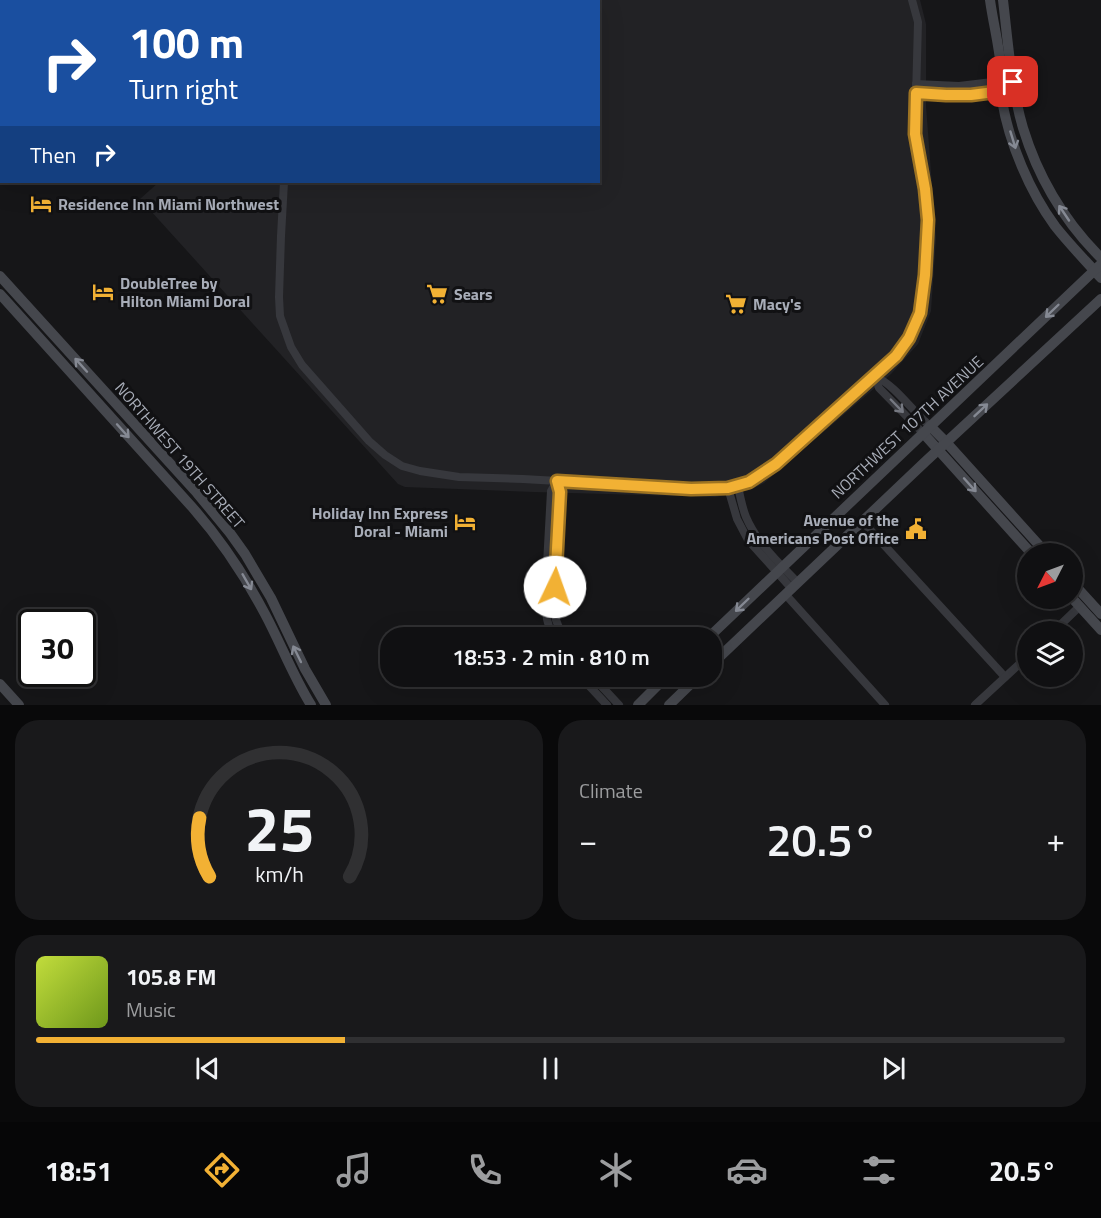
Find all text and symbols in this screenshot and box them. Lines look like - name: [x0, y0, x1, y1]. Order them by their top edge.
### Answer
- text: 100 m: [129, 10, 244, 74]
- icon: right: [30, 24, 108, 102]
- pin: [987, 56, 1038, 107]
- icon: arrive: [996, 65, 1029, 98]
- text: Turn right: [129, 68, 238, 109]
- one-way arrow: [1008, 130, 1019, 149]
- text: Then: [30, 138, 76, 172]
- icon: right: [88, 138, 121, 171]
- hotel icon: Residence Inn Miami Northwest: [29, 192, 53, 216]
- place label: Residence Inn Miami Northwest: [58, 192, 279, 216]
- one-way arrow: [1058, 205, 1070, 222]
- place label: DoubleTree by Hilton Miami Doral: [120, 271, 250, 313]
- hotel icon: DoubleTree by Hilton Miami Doral: [91, 280, 115, 304]
- supermarket icon: Sears: [425, 282, 449, 306]
- place label: Sears: [454, 282, 493, 306]
- supermarket icon: Macy's: [724, 292, 748, 316]
- place label: Macy's: [753, 292, 801, 316]
- one-way arrow: [1044, 304, 1059, 318]
- street label: NORTHWEST 107TH AVENUE: [825, 350, 989, 504]
- one-way arrow: [74, 358, 88, 373]
- street label: NORTHWEST 19TH STREET: [109, 376, 251, 534]
- one-way arrow: [889, 398, 903, 413]
- one-way arrow: [973, 403, 988, 417]
- one-way arrow: [116, 424, 131, 439]
- one-way arrow: [963, 477, 977, 492]
- place label: Holiday Inn Express Doral - Miami: [312, 501, 448, 543]
- place label: Avenue of the Americans Post Office: [746, 508, 899, 550]
- hotel icon: Holiday Inn Express Doral - Miami: [453, 510, 477, 534]
- public building icon: Avenue of the Americans Post Office: [904, 517, 928, 541]
- north arrow: [1017, 543, 1083, 609]
- map controls: [1017, 543, 1083, 687]
- position arrow: [523, 555, 587, 619]
- one-way arrow: [241, 573, 253, 590]
- one-way arrow: [734, 597, 749, 612]
- speed limit sign: 30: [18, 609, 96, 687]
- button: layers: [1017, 621, 1083, 687]
- text: 18:53 · 2 min · 810 m: [452, 640, 650, 674]
- one-way arrow: [291, 645, 303, 663]
- text: Climate: [579, 775, 643, 806]
- text: 25: [244, 780, 314, 875]
- text: 20.5°: [766, 805, 878, 873]
- text: −: [579, 815, 597, 865]
- text: +: [1047, 815, 1065, 865]
- text: km/h: [255, 858, 303, 890]
- text: 105.8 FM: [126, 960, 216, 994]
- text: Music: [126, 994, 176, 1025]
- icon: previous: [191, 1052, 224, 1085]
- icon: pause: [534, 1052, 567, 1085]
- icon: next: [877, 1052, 910, 1085]
- icon: directions: [201, 1149, 243, 1191]
- icon: music: [333, 1149, 375, 1191]
- icon: phone: [464, 1149, 506, 1191]
- icon: climate: [595, 1149, 637, 1191]
- icon: car: [726, 1149, 768, 1191]
- icon: filters: [858, 1149, 900, 1191]
- text: 18:51: [45, 1150, 112, 1191]
- text: 20.5°: [989, 1150, 1056, 1191]

